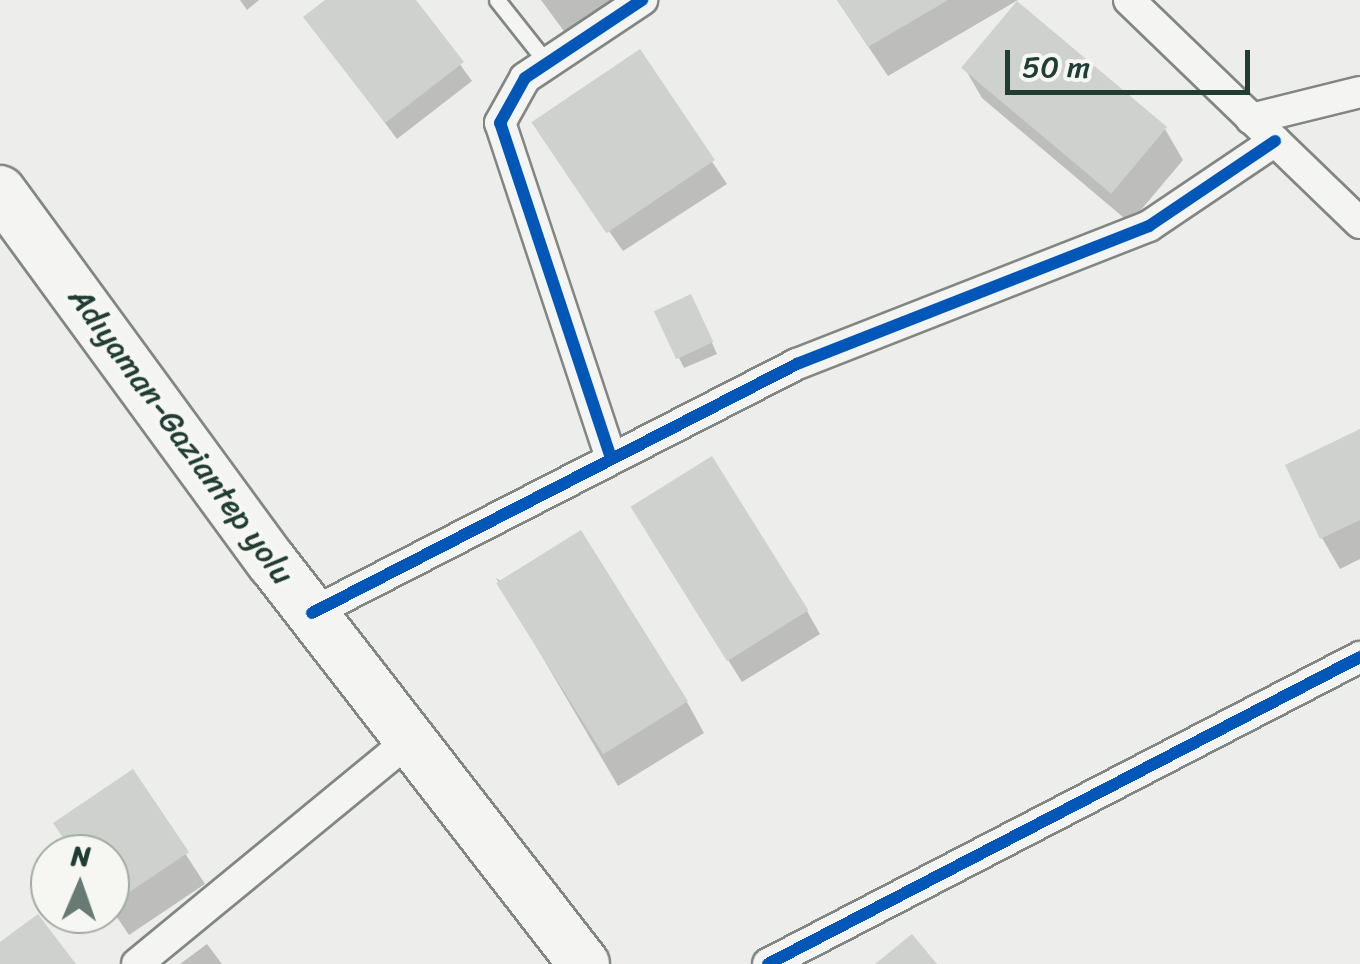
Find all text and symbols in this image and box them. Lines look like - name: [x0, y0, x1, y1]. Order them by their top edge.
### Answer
- scale bar: [1010, 30, 1255, 92]
- text: 50 m: [1022, 40, 1090, 94]
- street label: Adıyaman-Gaziantep yolu: [60, 280, 302, 592]
- text: N: [70, 831, 92, 880]
- north arrow: [30, 834, 130, 934]

